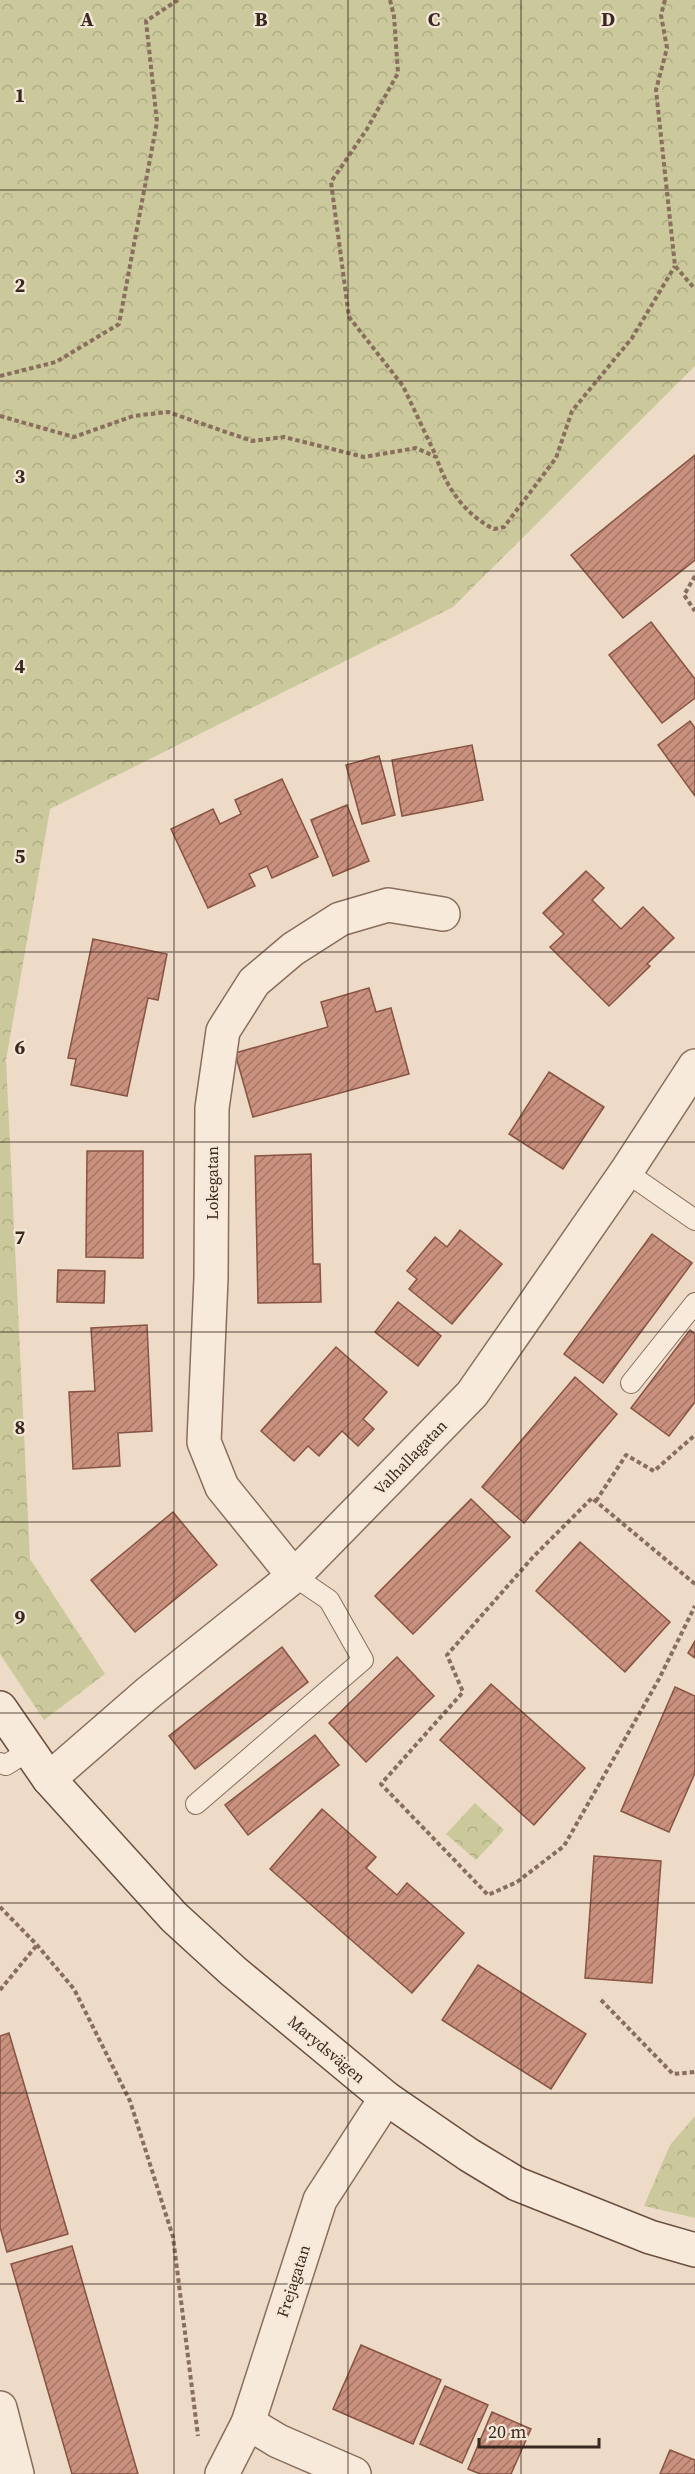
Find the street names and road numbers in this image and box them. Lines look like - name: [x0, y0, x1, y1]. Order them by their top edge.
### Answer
- street label: Lokegatan: [201, 1146, 223, 1220]
- street label: Valhallagatan: [369, 1414, 452, 1499]
- street label: Marydsvägen: [284, 2010, 371, 2088]
- street label: Frejagatan: [271, 2242, 315, 2320]

